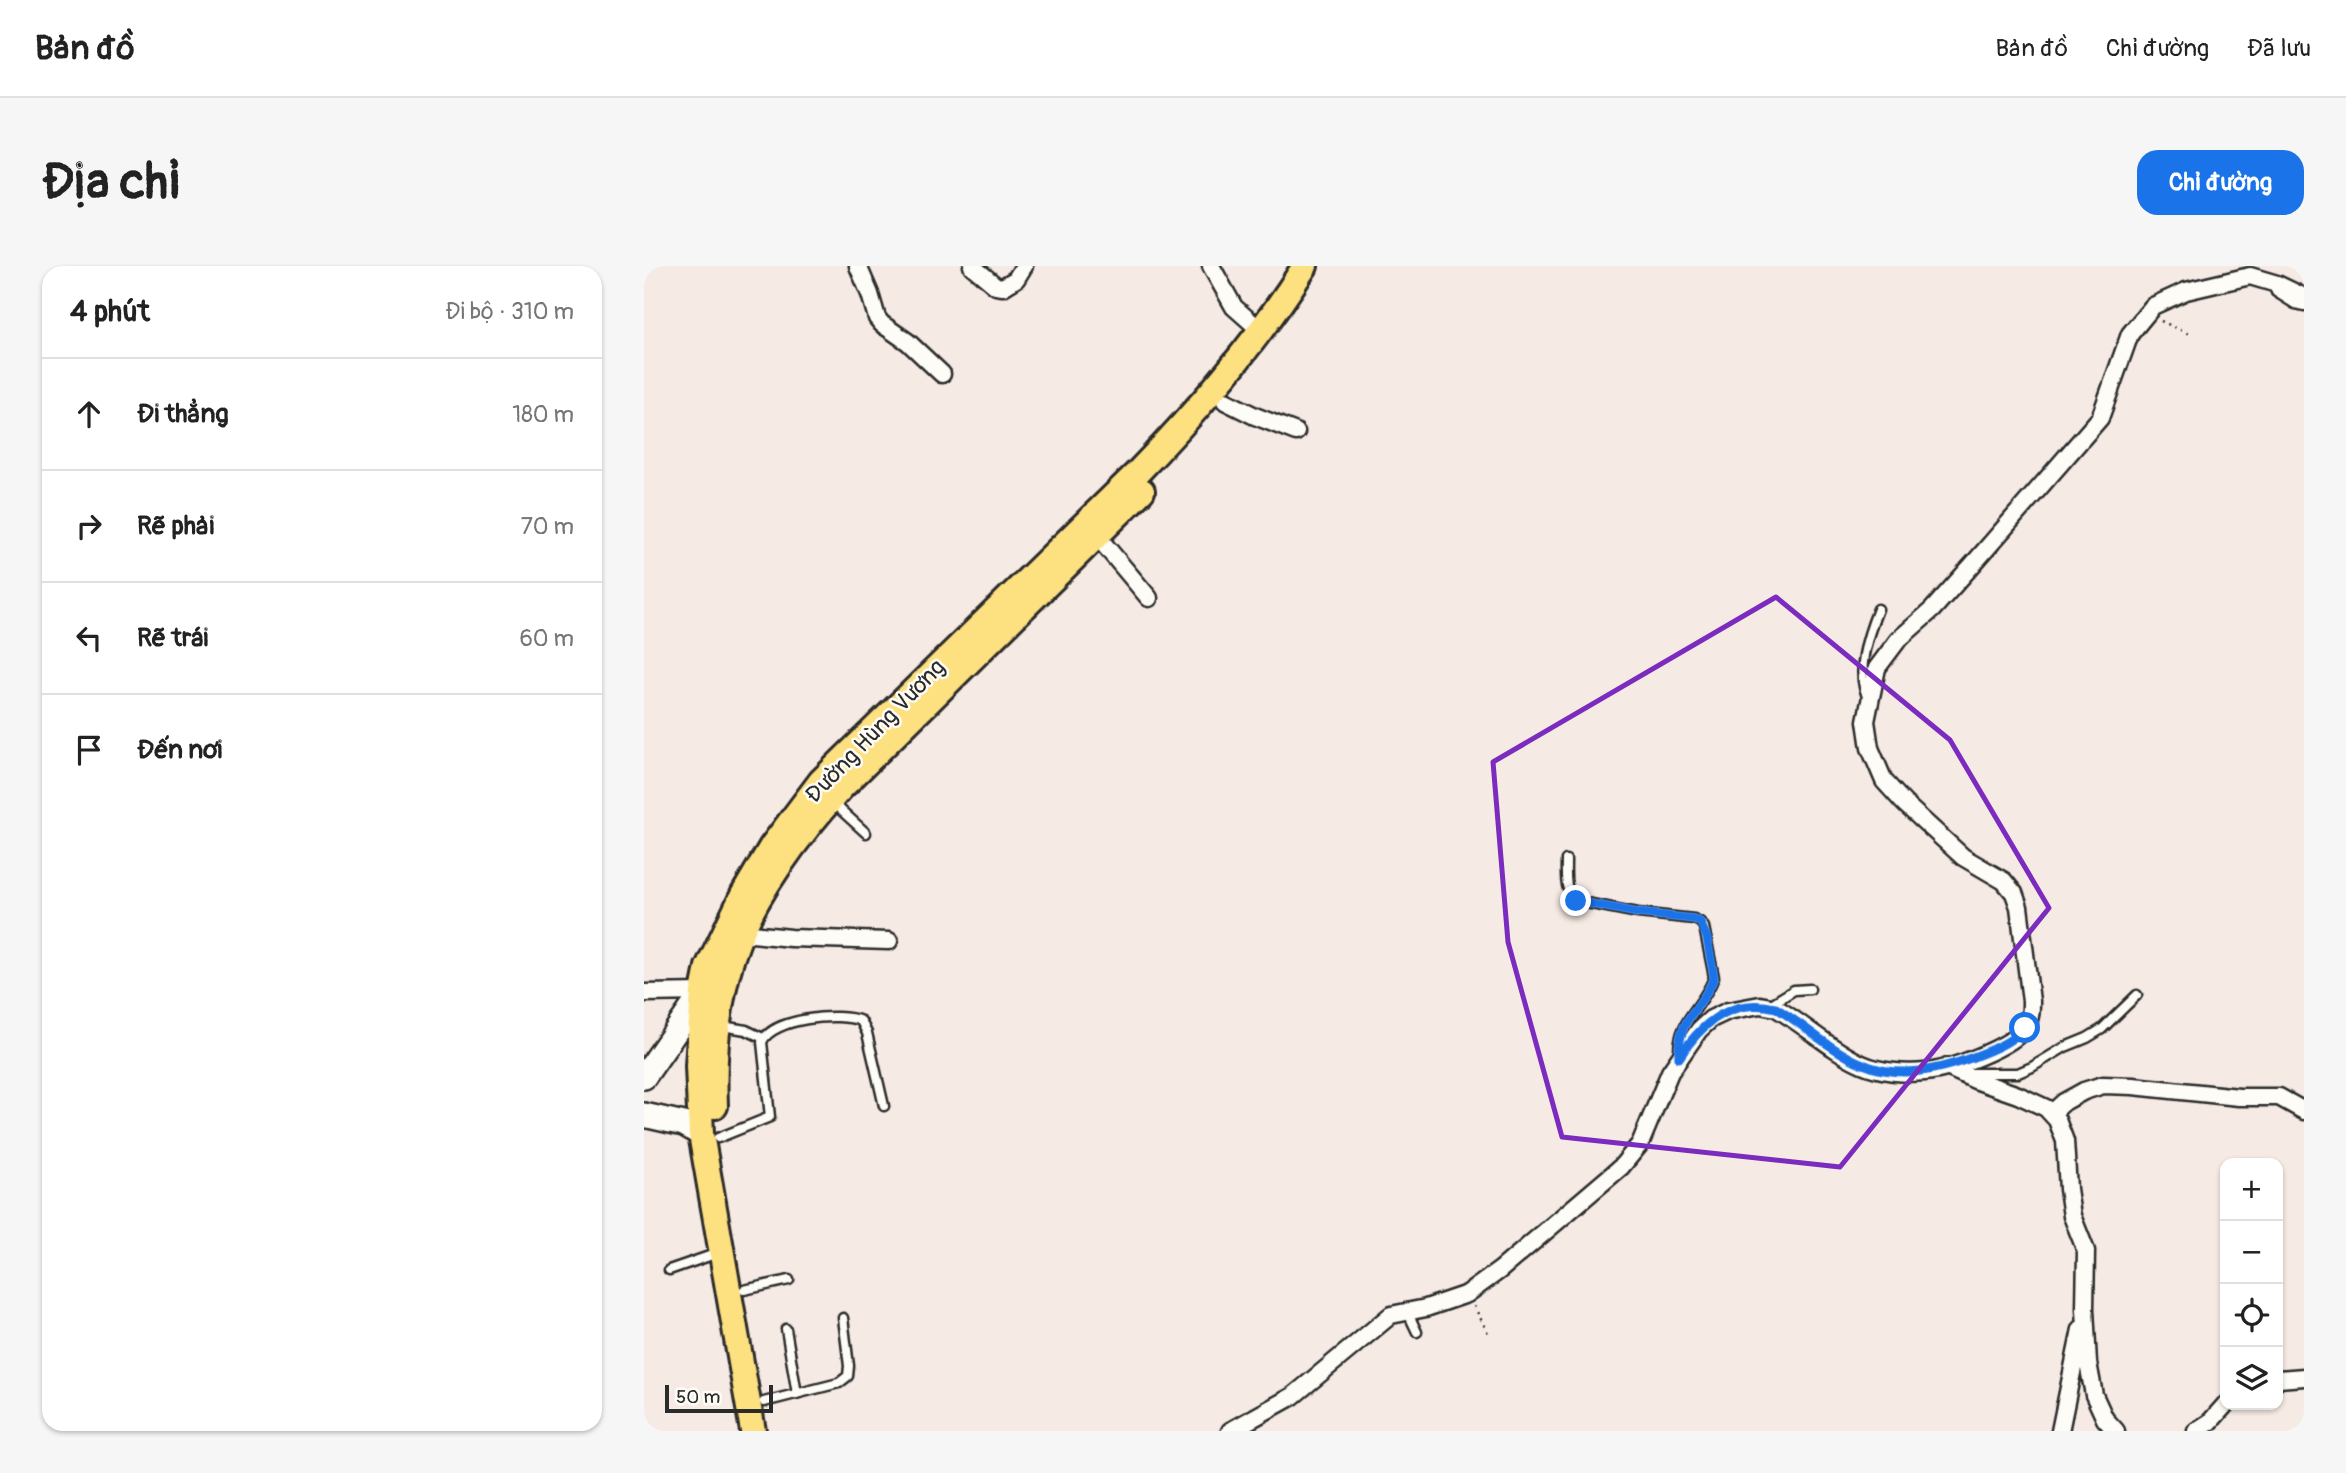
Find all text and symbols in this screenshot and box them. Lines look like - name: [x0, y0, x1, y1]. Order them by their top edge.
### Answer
- text: Bản đồ: [35, 28, 134, 69]
- text: Bản đồ: [1996, 34, 2068, 63]
- text: Chỉ đường: [2106, 34, 2209, 63]
- text: Đã lưu: [2247, 34, 2311, 63]
- button: Chỉ đường: [2137, 150, 2304, 215]
- text: Địa chỉ: [42, 152, 180, 213]
- text: 4 phút: [70, 293, 150, 330]
- text: Đi bộ · 310 m: [445, 297, 574, 326]
- icon: ahead: [70, 395, 108, 433]
- text: Đi thẳng: [137, 398, 229, 430]
- text: 180 m: [512, 400, 574, 429]
- icon: right: [70, 507, 108, 545]
- text: Rẽ phải: [137, 510, 214, 542]
- text: 70 m: [521, 512, 574, 541]
- icon: left: [70, 619, 108, 657]
- text: Rẽ trái: [137, 622, 208, 654]
- text: 60 m: [519, 624, 574, 653]
- street label: Đường Hùng Vương: [799, 653, 951, 809]
- icon: arrive: [70, 731, 108, 769]
- text: Đến nơi: [137, 734, 222, 766]
- route end: [1560, 885, 1591, 916]
- route start: [2009, 1012, 2040, 1043]
- map controls: [2220, 1158, 2283, 1410]
- button: +: [2220, 1158, 2283, 1221]
- button: −: [2220, 1221, 2283, 1284]
- button: locate: [2220, 1284, 2283, 1347]
- button: layers: [2220, 1347, 2283, 1410]
- scale bar: [665, 1382, 774, 1414]
- text: 50 m: [676, 1385, 720, 1409]

